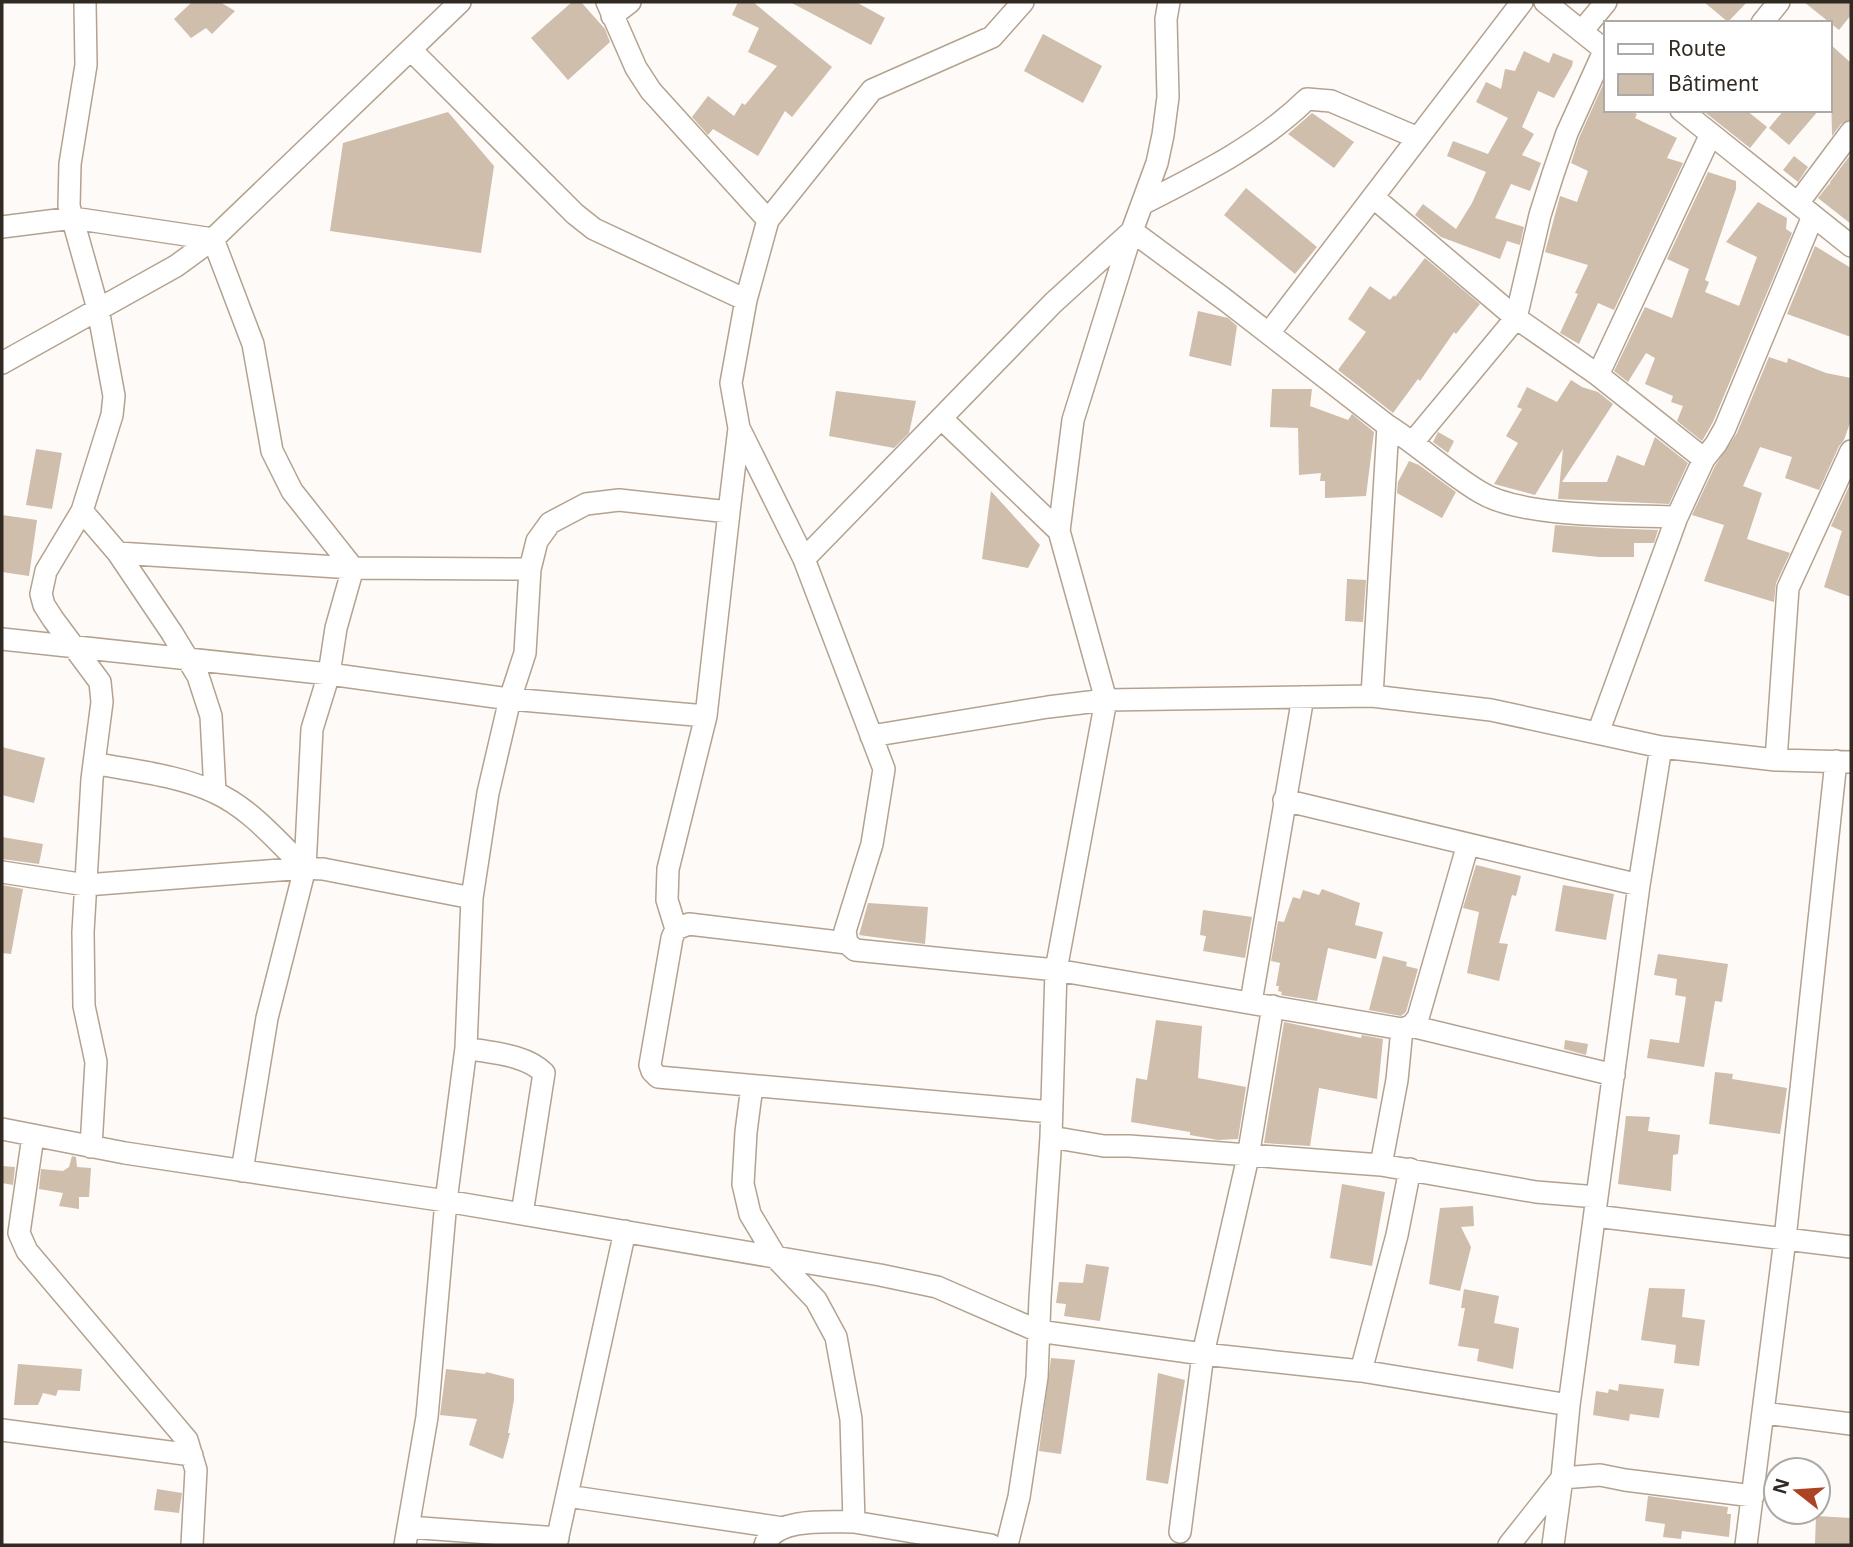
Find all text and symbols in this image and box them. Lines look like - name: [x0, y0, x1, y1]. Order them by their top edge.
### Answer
- legend: [1604, 21, 1832, 112]
- text: Route: [1668, 34, 1726, 62]
- text: Bâtiment: [1668, 69, 1759, 97]
- north arrow: [1762, 1456, 1832, 1526]
- text: N: [1766, 1475, 1795, 1497]

